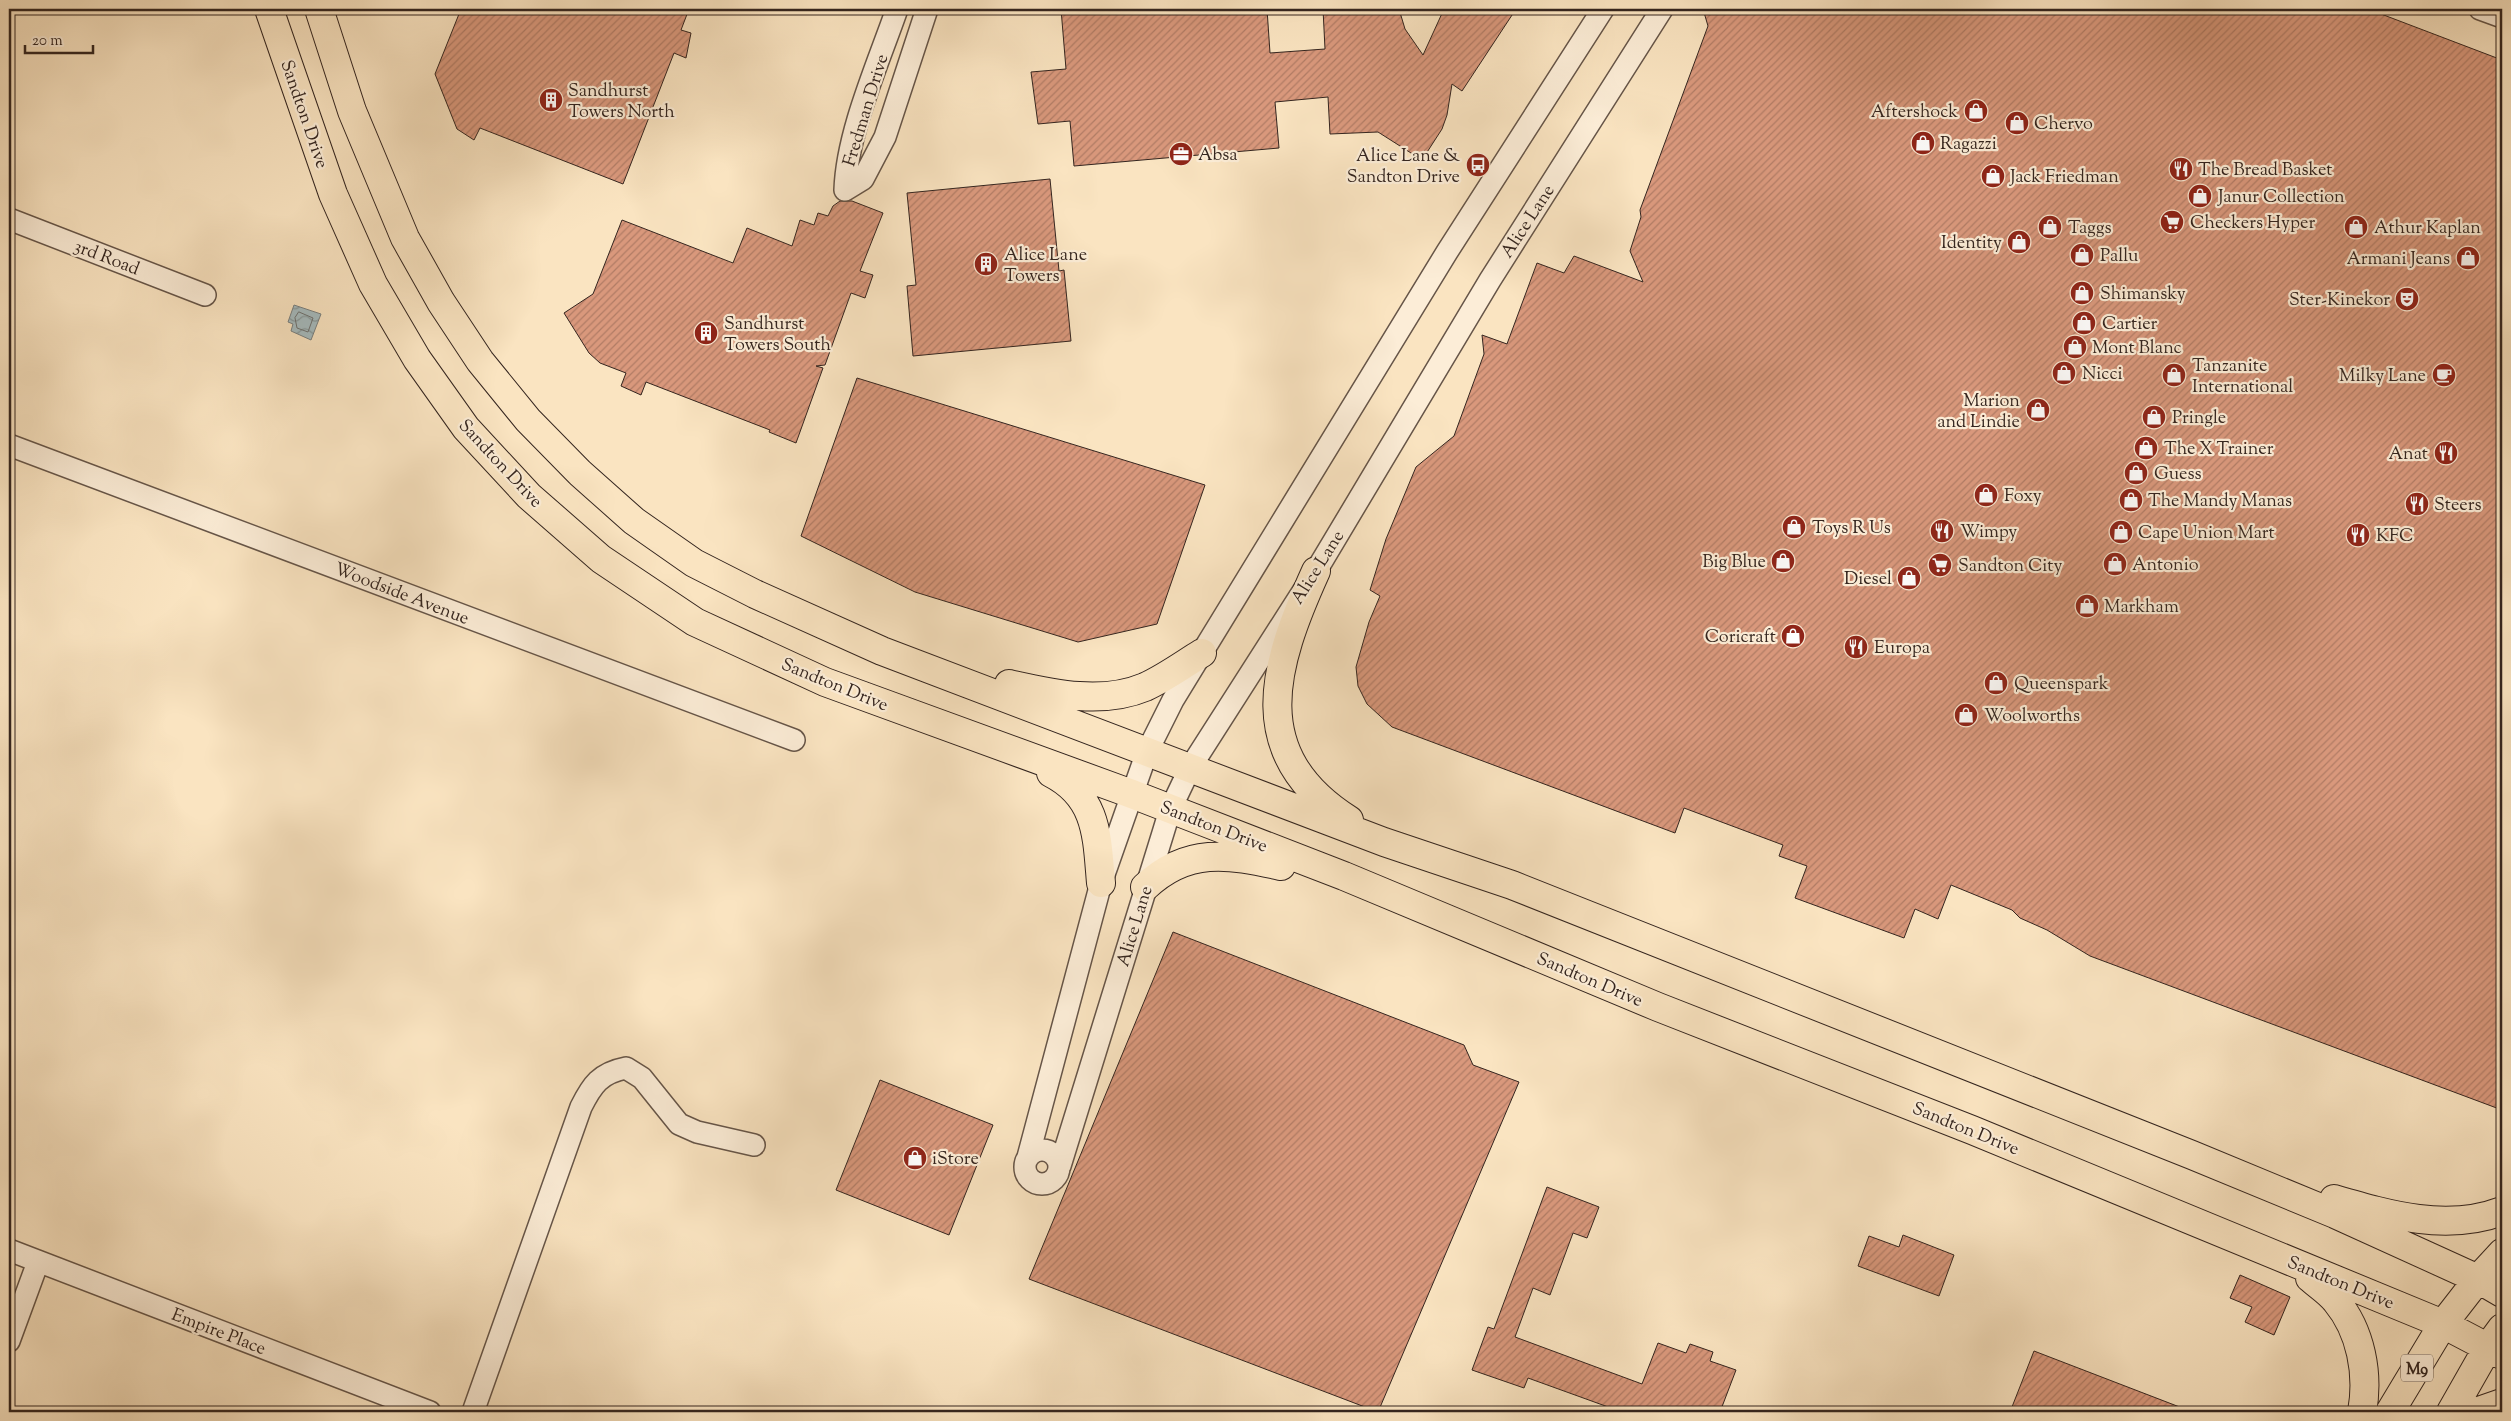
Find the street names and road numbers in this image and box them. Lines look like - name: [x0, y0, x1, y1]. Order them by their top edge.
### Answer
- street label: Fredman Drive: [838, 51, 896, 170]
- street label: Sandton Drive: [272, 57, 334, 172]
- street label: Alice Lane: [1495, 180, 1562, 264]
- street label: 3rd Road: [70, 234, 143, 283]
- street label: Sandton Drive: [451, 414, 548, 515]
- street label: Alice Lane: [1286, 526, 1352, 610]
- street label: Woodside Avenue: [330, 557, 472, 633]
- street label: Sandton Drive: [777, 653, 892, 719]
- street label: Sandton Drive: [1156, 795, 1271, 860]
- street label: Alice Lane: [1111, 883, 1160, 970]
- street label: Sandton Drive: [1532, 947, 1646, 1015]
- street label: Sandton Drive: [1908, 1097, 2023, 1163]
- street label: Sandton Drive: [2283, 1251, 2398, 1317]
- street label: Empire Place: [167, 1303, 269, 1363]
- road number: M9: [2401, 1355, 2433, 1382]

